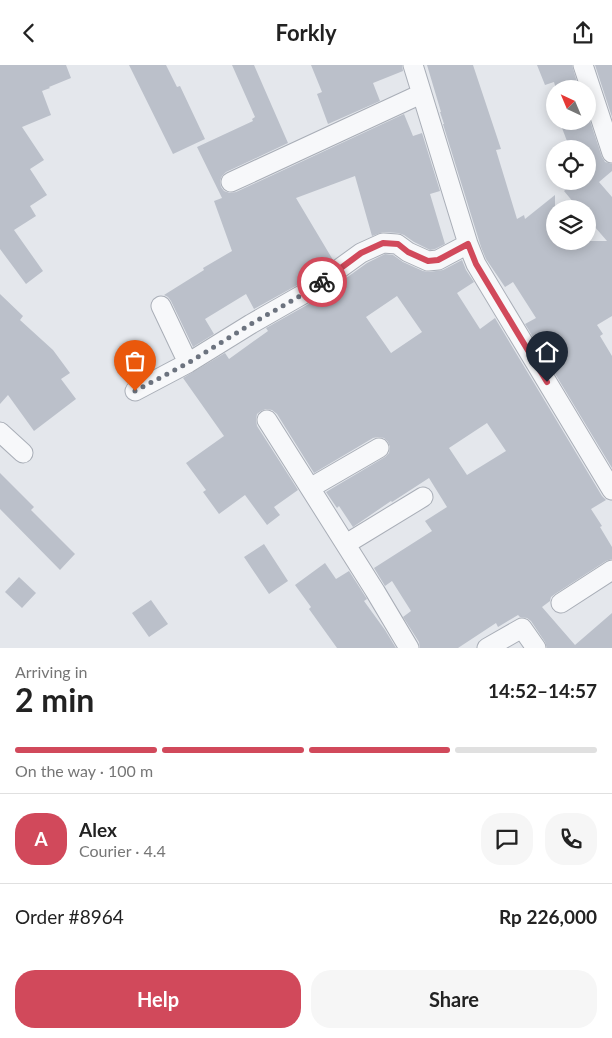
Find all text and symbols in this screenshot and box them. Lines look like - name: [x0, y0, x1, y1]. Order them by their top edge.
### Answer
- icon: back: [15, 19, 43, 47]
- text: Forkly: [275, 19, 337, 46]
- icon: share: [569, 19, 597, 47]
- north arrow: [546, 80, 596, 130]
- map controls: [546, 80, 596, 250]
- button: locate: [546, 140, 596, 190]
- button: layers: [546, 200, 596, 250]
- courier: [297, 257, 347, 307]
- icon: bike: [308, 268, 336, 296]
- pin: [526, 331, 568, 382]
- icon: home: [533, 338, 561, 366]
- pin: [114, 340, 156, 391]
- icon: bag: [121, 347, 149, 375]
- text: Arriving in: [15, 662, 88, 681]
- text: 14:52–14:57: [488, 679, 597, 702]
- text: 2 min: [15, 680, 94, 719]
- text: On the way · 100 m: [15, 761, 153, 780]
- button: chat: [481, 813, 533, 865]
- button: phone: [545, 813, 597, 865]
- text: Alex: [79, 818, 117, 841]
- text: A: [34, 827, 48, 850]
- text: Courier · 4.4: [79, 841, 166, 860]
- text: Order #8964: [15, 905, 124, 928]
- text: Rp 226,000: [499, 905, 597, 928]
- button: Help: [15, 970, 301, 1028]
- button: Share: [311, 970, 597, 1028]

